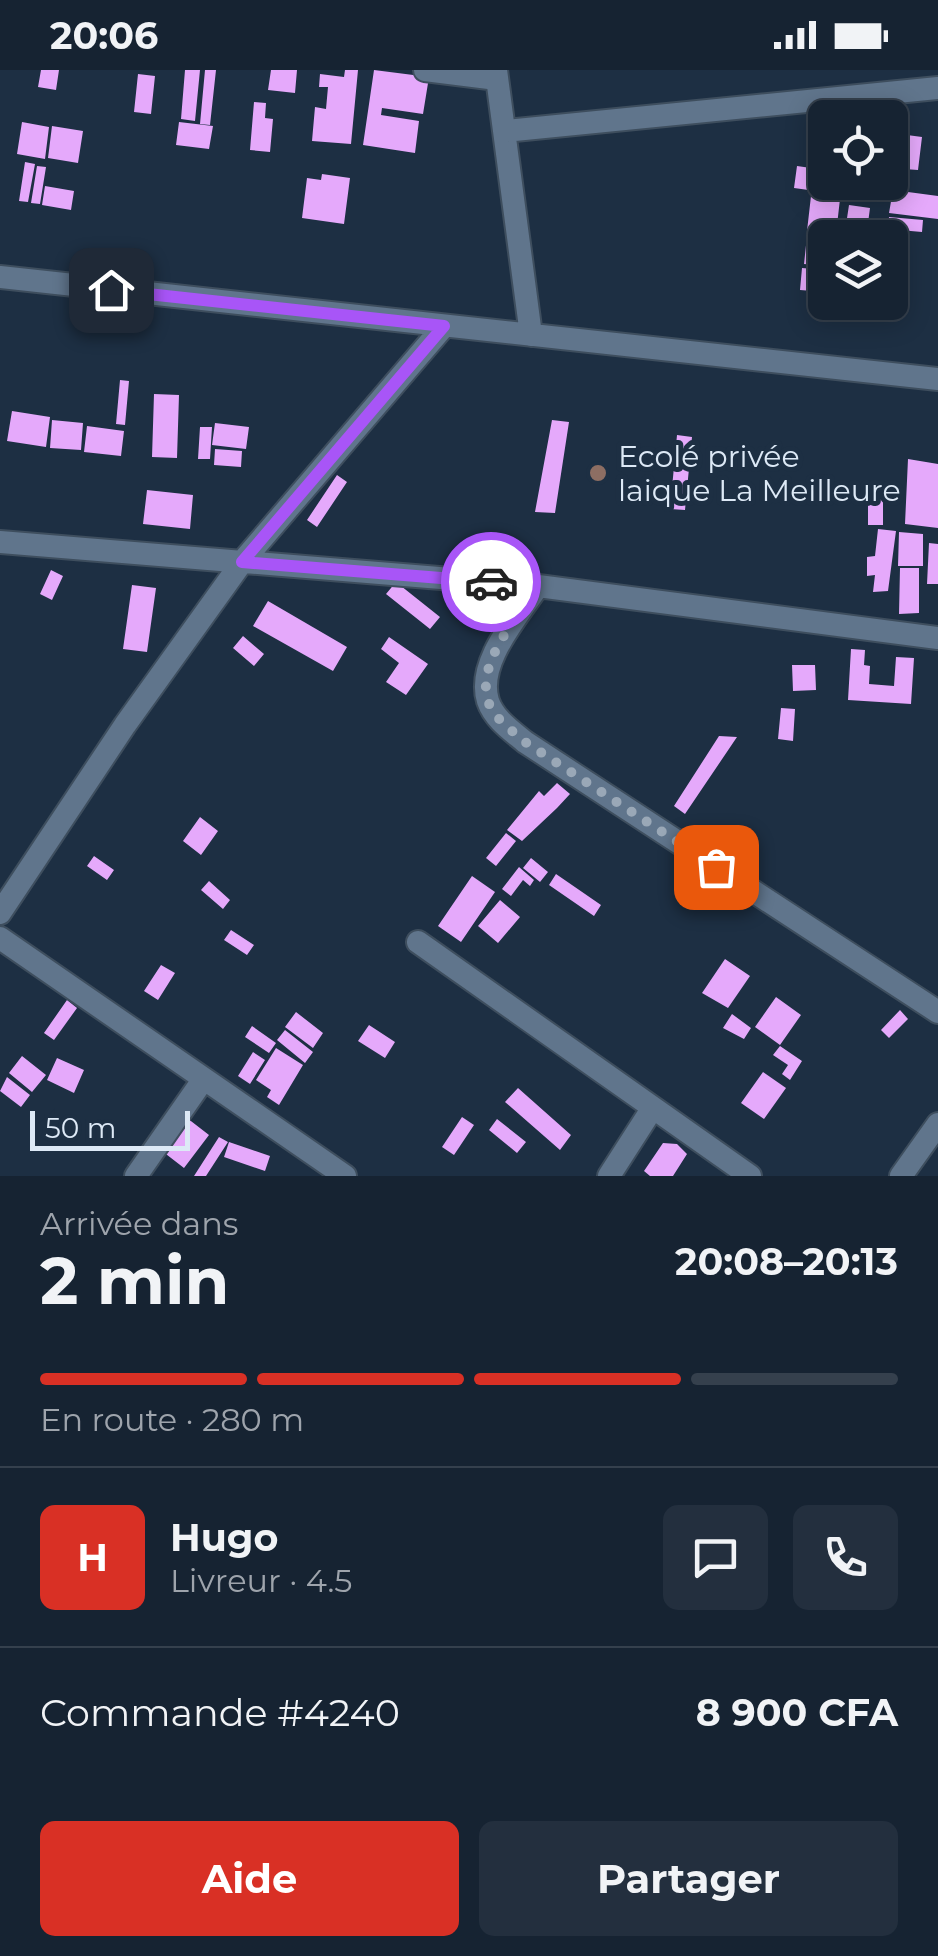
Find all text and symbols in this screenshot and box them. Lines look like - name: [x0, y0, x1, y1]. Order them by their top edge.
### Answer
- text: 20:06: [50, 12, 158, 59]
- map controls: [808, 100, 908, 320]
- button: locate: [808, 100, 908, 200]
- button: layers: [808, 220, 908, 320]
- pin: [69, 248, 154, 333]
- icon: home: [84, 263, 139, 318]
- place label: Ecolé privée laique La Meilleure: [618, 438, 901, 509]
- marker: Ecolé privée laique La Meilleure: [587, 462, 609, 484]
- courier: [441, 532, 541, 632]
- icon: car: [464, 555, 519, 610]
- pin: [674, 825, 759, 910]
- icon: bag: [689, 840, 744, 895]
- scale bar: [30, 1106, 190, 1150]
- text: 50 m: [45, 1111, 116, 1145]
- text: Arrivée dans: [40, 1204, 238, 1243]
- text: 20:08–20:13: [675, 1238, 898, 1285]
- text: 2 min: [40, 1241, 229, 1320]
- text: En route · 280 m: [40, 1400, 304, 1439]
- button: chat: [663, 1505, 768, 1610]
- button: phone: [793, 1505, 898, 1610]
- text: Hugo: [170, 1514, 278, 1561]
- text: H: [77, 1534, 108, 1581]
- text: Livreur · 4.5: [170, 1561, 352, 1600]
- text: Commande #4240: [40, 1689, 400, 1736]
- text: 8 900 CFA: [696, 1689, 898, 1736]
- button: Aide: [40, 1821, 459, 1936]
- button: Partager: [479, 1821, 898, 1936]

